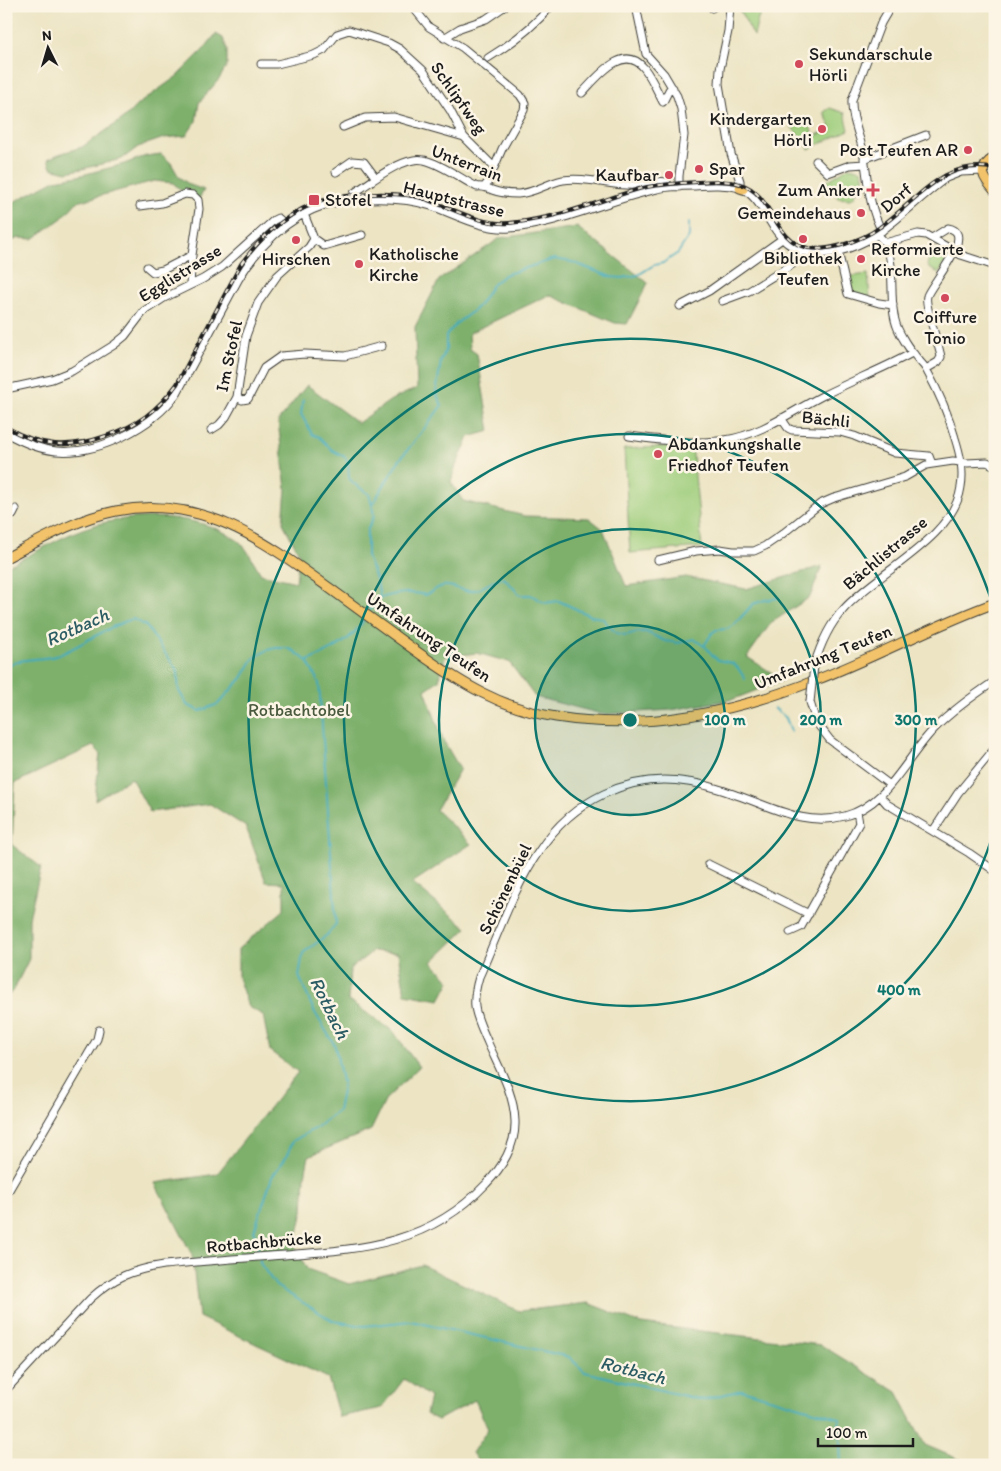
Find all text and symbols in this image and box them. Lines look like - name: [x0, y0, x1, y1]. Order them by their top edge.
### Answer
- north arrow: [22, 22, 72, 72]
- text: N: [41, 27, 52, 44]
- place label: Sekundarschule Hörli: [809, 43, 932, 86]
- street label: Schlipfweg: [426, 57, 492, 139]
- marker: Sekundarschule Hörli: [793, 58, 805, 70]
- place label: Kindergarten Hörli: [710, 108, 812, 151]
- marker: Kindergarten Hörli: [816, 123, 828, 135]
- street label: Unterrain: [428, 139, 506, 187]
- place label: Post Teufen AR: [840, 139, 958, 161]
- marker: Post Teufen AR: [962, 144, 974, 156]
- place label: Spar: [709, 158, 745, 180]
- marker: Spar: [693, 163, 705, 175]
- place label: Kaufbar: [596, 164, 660, 186]
- marker: Kaufbar: [663, 169, 675, 181]
- street label: Hauptstrasse: [401, 176, 507, 222]
- street label: Dorf: [875, 178, 917, 218]
- place label: Zum Anker: [778, 179, 864, 201]
- marker: Zum Anker: [867, 184, 879, 196]
- place label: Stofel: [325, 189, 372, 211]
- marker: Stofel: [307, 193, 321, 207]
- place label: Gemeindehaus: [737, 202, 851, 224]
- marker: Gemeindehaus: [855, 207, 867, 219]
- marker: Bibliothek Teufen: [797, 233, 809, 245]
- marker: Hirschen: [290, 234, 302, 246]
- place label: Reformierte Kirche: [871, 238, 964, 281]
- street label: Egglistrasse: [135, 239, 225, 307]
- place label: Katholische Kirche: [369, 243, 459, 286]
- place label: Bibliothek Teufen: [764, 247, 842, 290]
- place label: Hirschen: [262, 248, 331, 270]
- marker: Reformierte Kirche: [855, 253, 867, 265]
- marker: Katholische Kirche: [353, 258, 365, 270]
- marker: Coiffure Tonio: [939, 292, 951, 304]
- place label: Coiffure Tonio: [913, 306, 977, 349]
- street label: Im Stofel: [211, 318, 247, 394]
- street label: Bächli: [801, 406, 851, 432]
- place label: Abdankungshalle Friedhof Teufen: [668, 433, 801, 476]
- marker: Abdankungshalle Friedhof Teufen: [652, 448, 664, 460]
- street label: Bächlistrasse: [838, 511, 932, 595]
- street label: Umfahrung Teufen: [362, 587, 496, 687]
- water label: Rotbach: [42, 603, 113, 651]
- street label: Umfahrung Teufen: [751, 619, 895, 695]
- park label: Rotbachtobel: [248, 699, 350, 721]
- centre of rings: [621, 711, 639, 729]
- text: 100 m: [704, 711, 746, 729]
- text: 200 m: [800, 711, 843, 729]
- text: 300 m: [895, 711, 938, 729]
- street label: Schönenbüel: [473, 840, 537, 938]
- water label: Rotbach: [305, 973, 355, 1044]
- text: 400 m: [877, 981, 921, 999]
- street label: Rotbachbrücke: [205, 1226, 323, 1258]
- water label: Rotbach: [598, 1351, 669, 1389]
- scale bar: [818, 1416, 914, 1448]
- text: 100 m: [826, 1424, 868, 1442]

